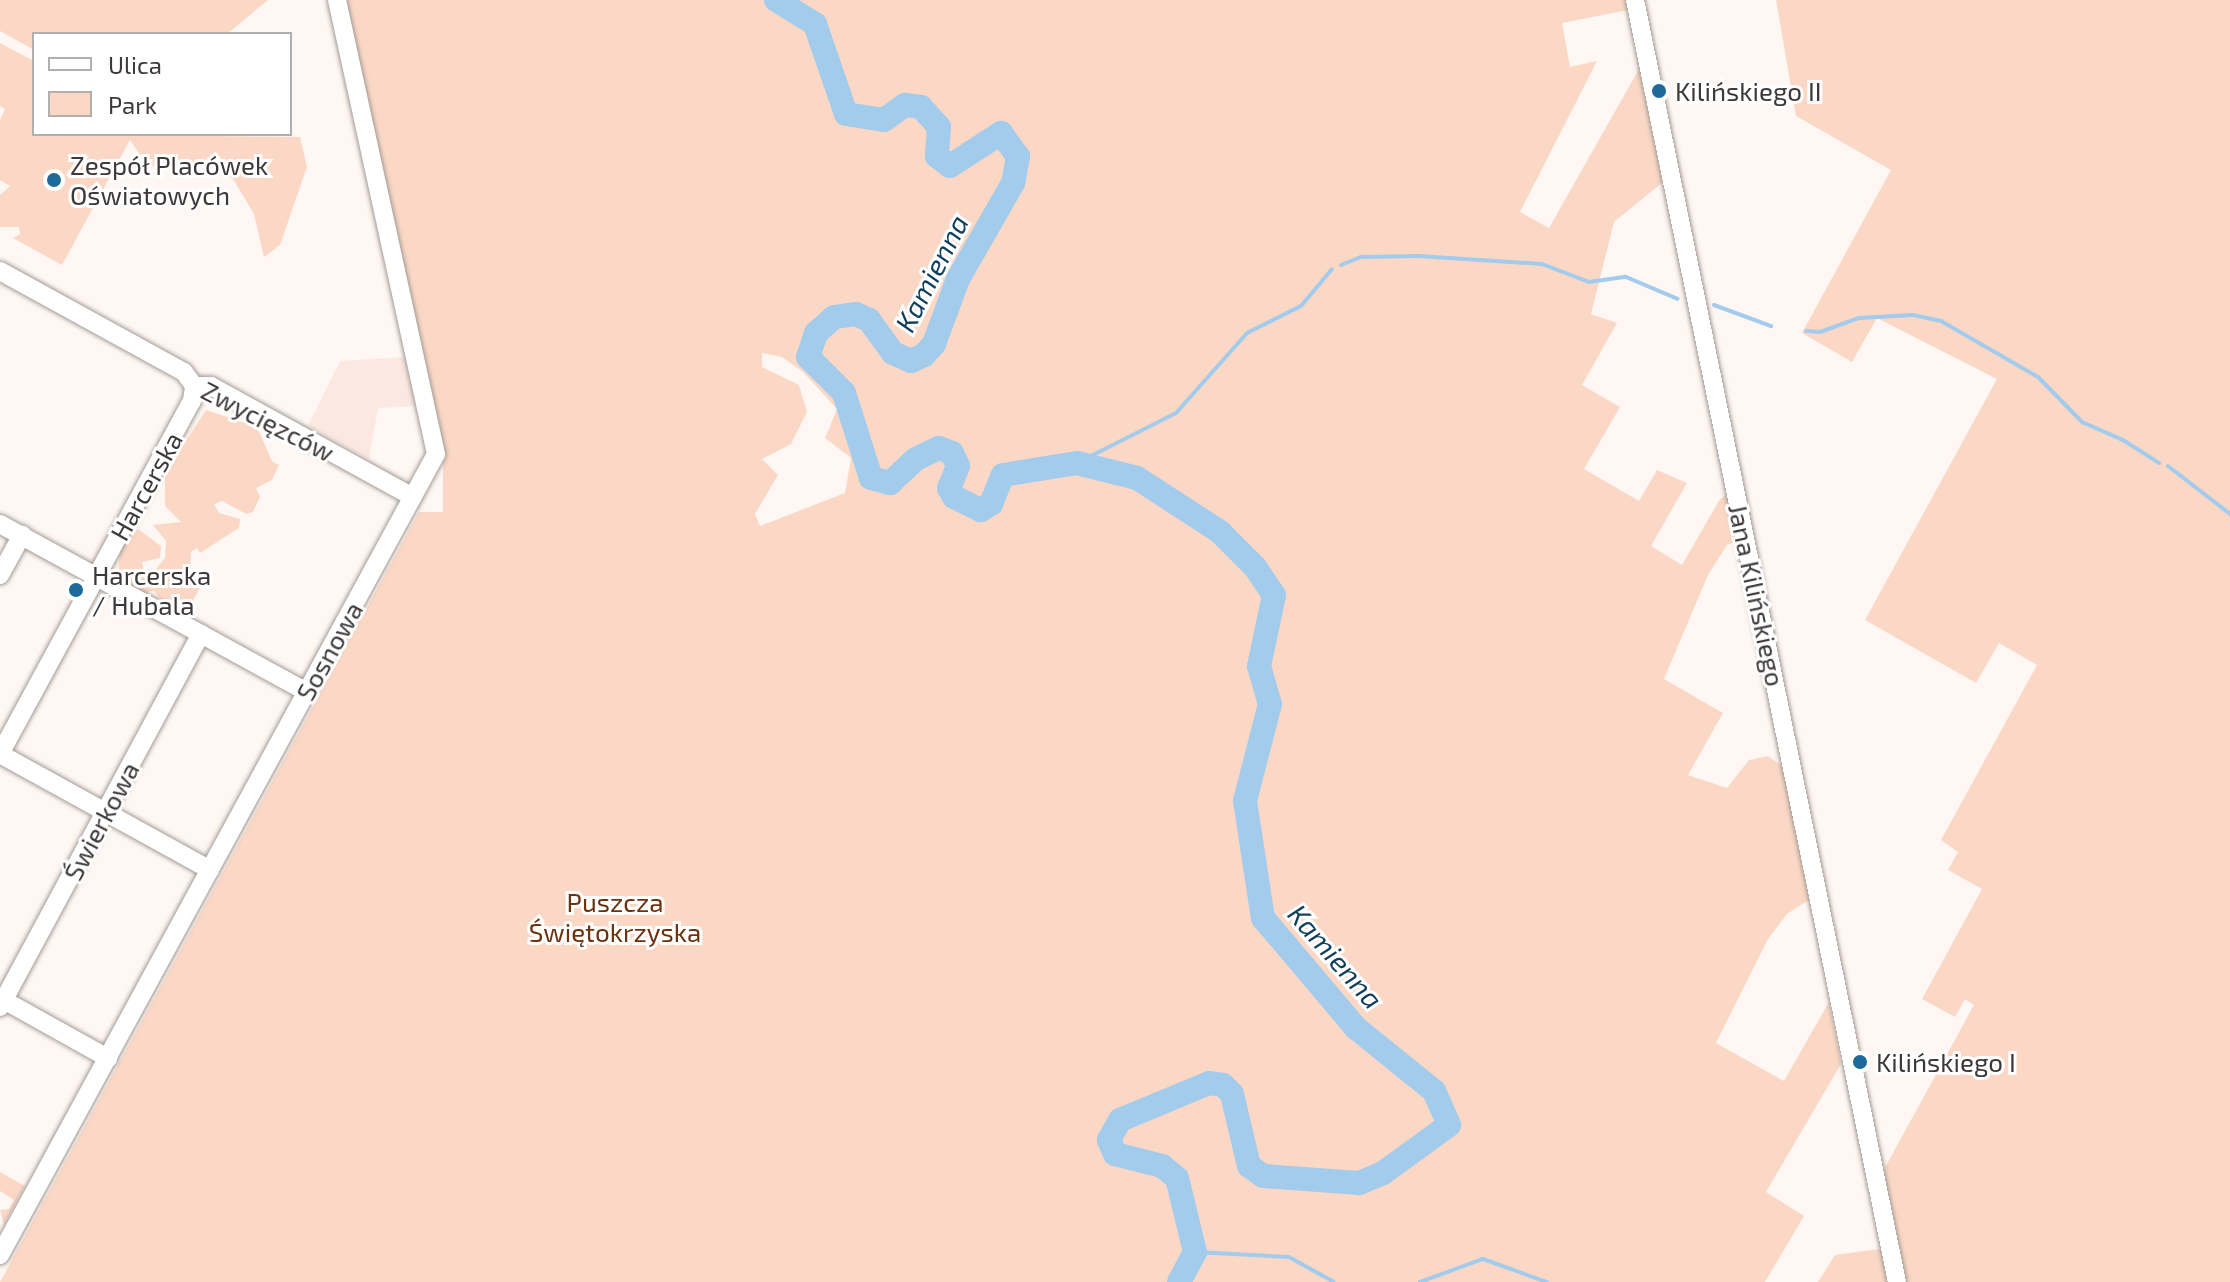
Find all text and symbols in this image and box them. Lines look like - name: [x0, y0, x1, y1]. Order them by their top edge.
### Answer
- legend: [32, 32, 292, 136]
- text: Ulica: [108, 50, 162, 79]
- place label: Kilińskiego II: [1675, 75, 1822, 107]
- marker: Kilińskiego II: [1650, 82, 1668, 100]
- text: Park: [108, 90, 157, 119]
- place label: Zespół Placówek Oświatowych: [70, 149, 269, 210]
- marker: Zespół Placówek Oświatowych: [45, 171, 63, 189]
- water label: Kamienna: [887, 209, 975, 337]
- street label: Zwycięzców: [197, 374, 339, 468]
- street label: Harcerska: [103, 426, 189, 546]
- street label: Jana Kilińskiego: [1722, 501, 1792, 689]
- place label: Harcerska / Hubala: [92, 559, 211, 620]
- marker: Harcerska / Hubala: [67, 581, 85, 599]
- street label: Sosnowa: [289, 596, 369, 706]
- street label: Świerkowa: [57, 756, 145, 886]
- park label: Puszcza Świętokrzyska: [529, 886, 701, 948]
- water label: Kamienna: [1282, 897, 1390, 1015]
- place label: Kilińskiego I: [1876, 1046, 2016, 1078]
- marker: Kilińskiego I: [1851, 1053, 1869, 1071]

